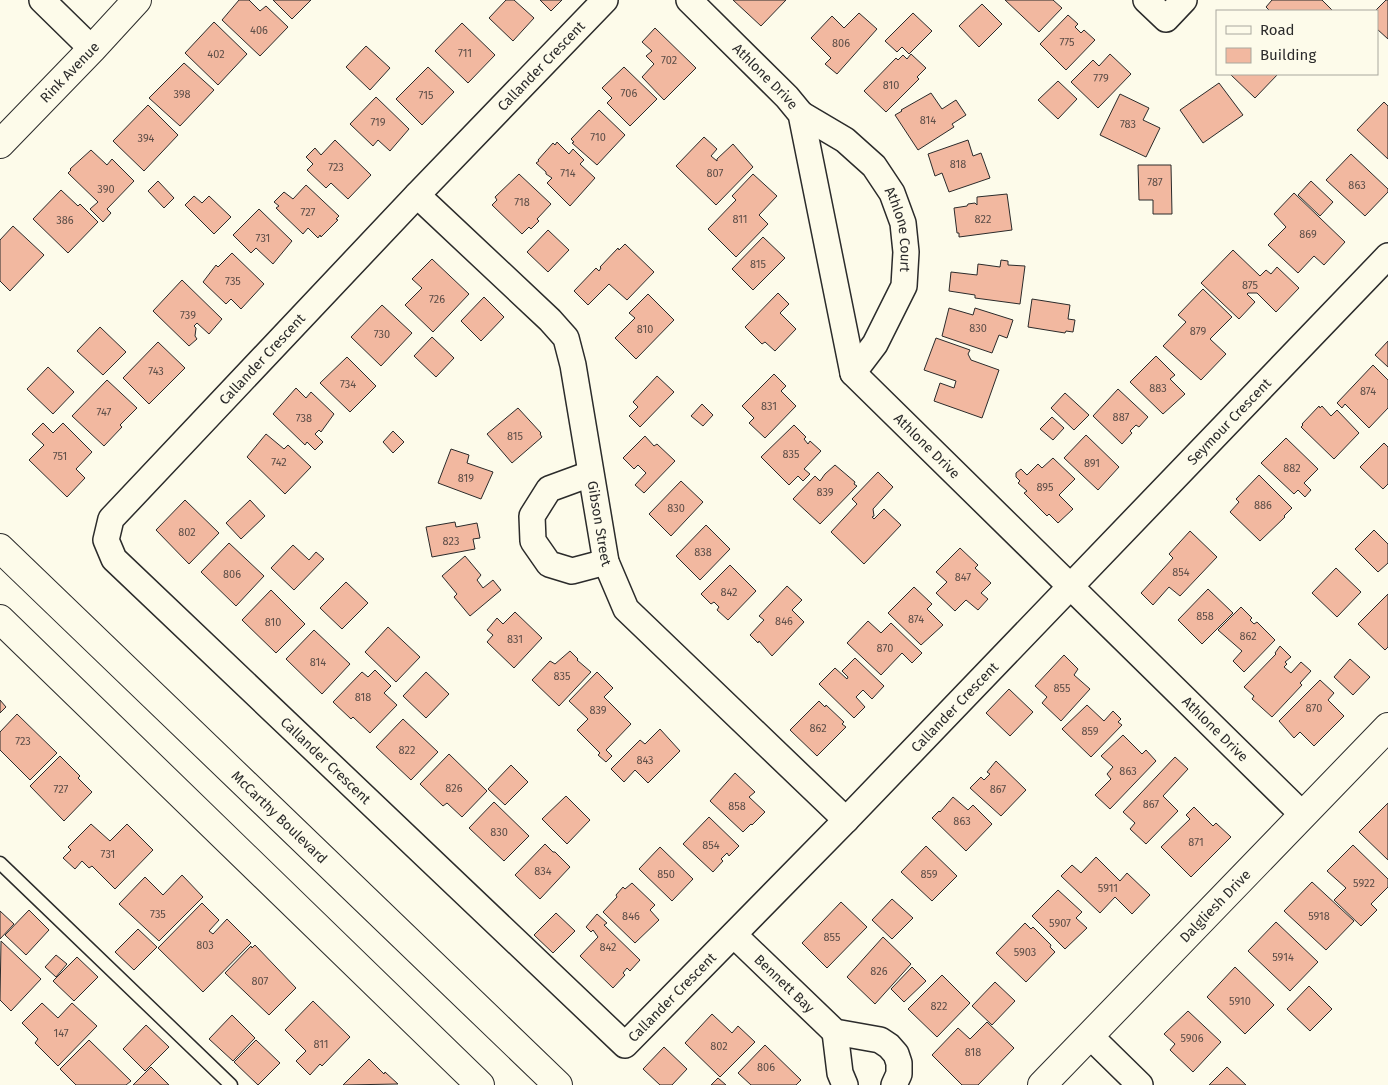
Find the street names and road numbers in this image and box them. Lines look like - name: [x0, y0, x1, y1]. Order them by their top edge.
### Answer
- street label: Callander Crescent: [494, 17, 589, 115]
- street label: Rink Avenue: [37, 39, 103, 106]
- street label: Athlone Drive: [729, 40, 802, 113]
- street label: Athlone Court: [881, 183, 914, 274]
- street label: Callander Crescent: [216, 310, 310, 408]
- street label: Seymour Crescent: [1184, 374, 1275, 469]
- street label: Athlone Drive: [890, 410, 963, 482]
- street label: Gibson Street: [584, 480, 615, 570]
- street label: Callander Crescent: [908, 658, 1003, 756]
- street label: Athlone Drive: [1178, 693, 1252, 765]
- street label: Callander Crescent: [277, 714, 375, 808]
- street label: McCarthy Boulevard: [228, 768, 331, 867]
- street label: Dalgliesh Drive: [1176, 866, 1254, 946]
- street label: Callander Crescent: [625, 949, 721, 1046]
- street label: Bennett Bay: [751, 951, 818, 1017]

